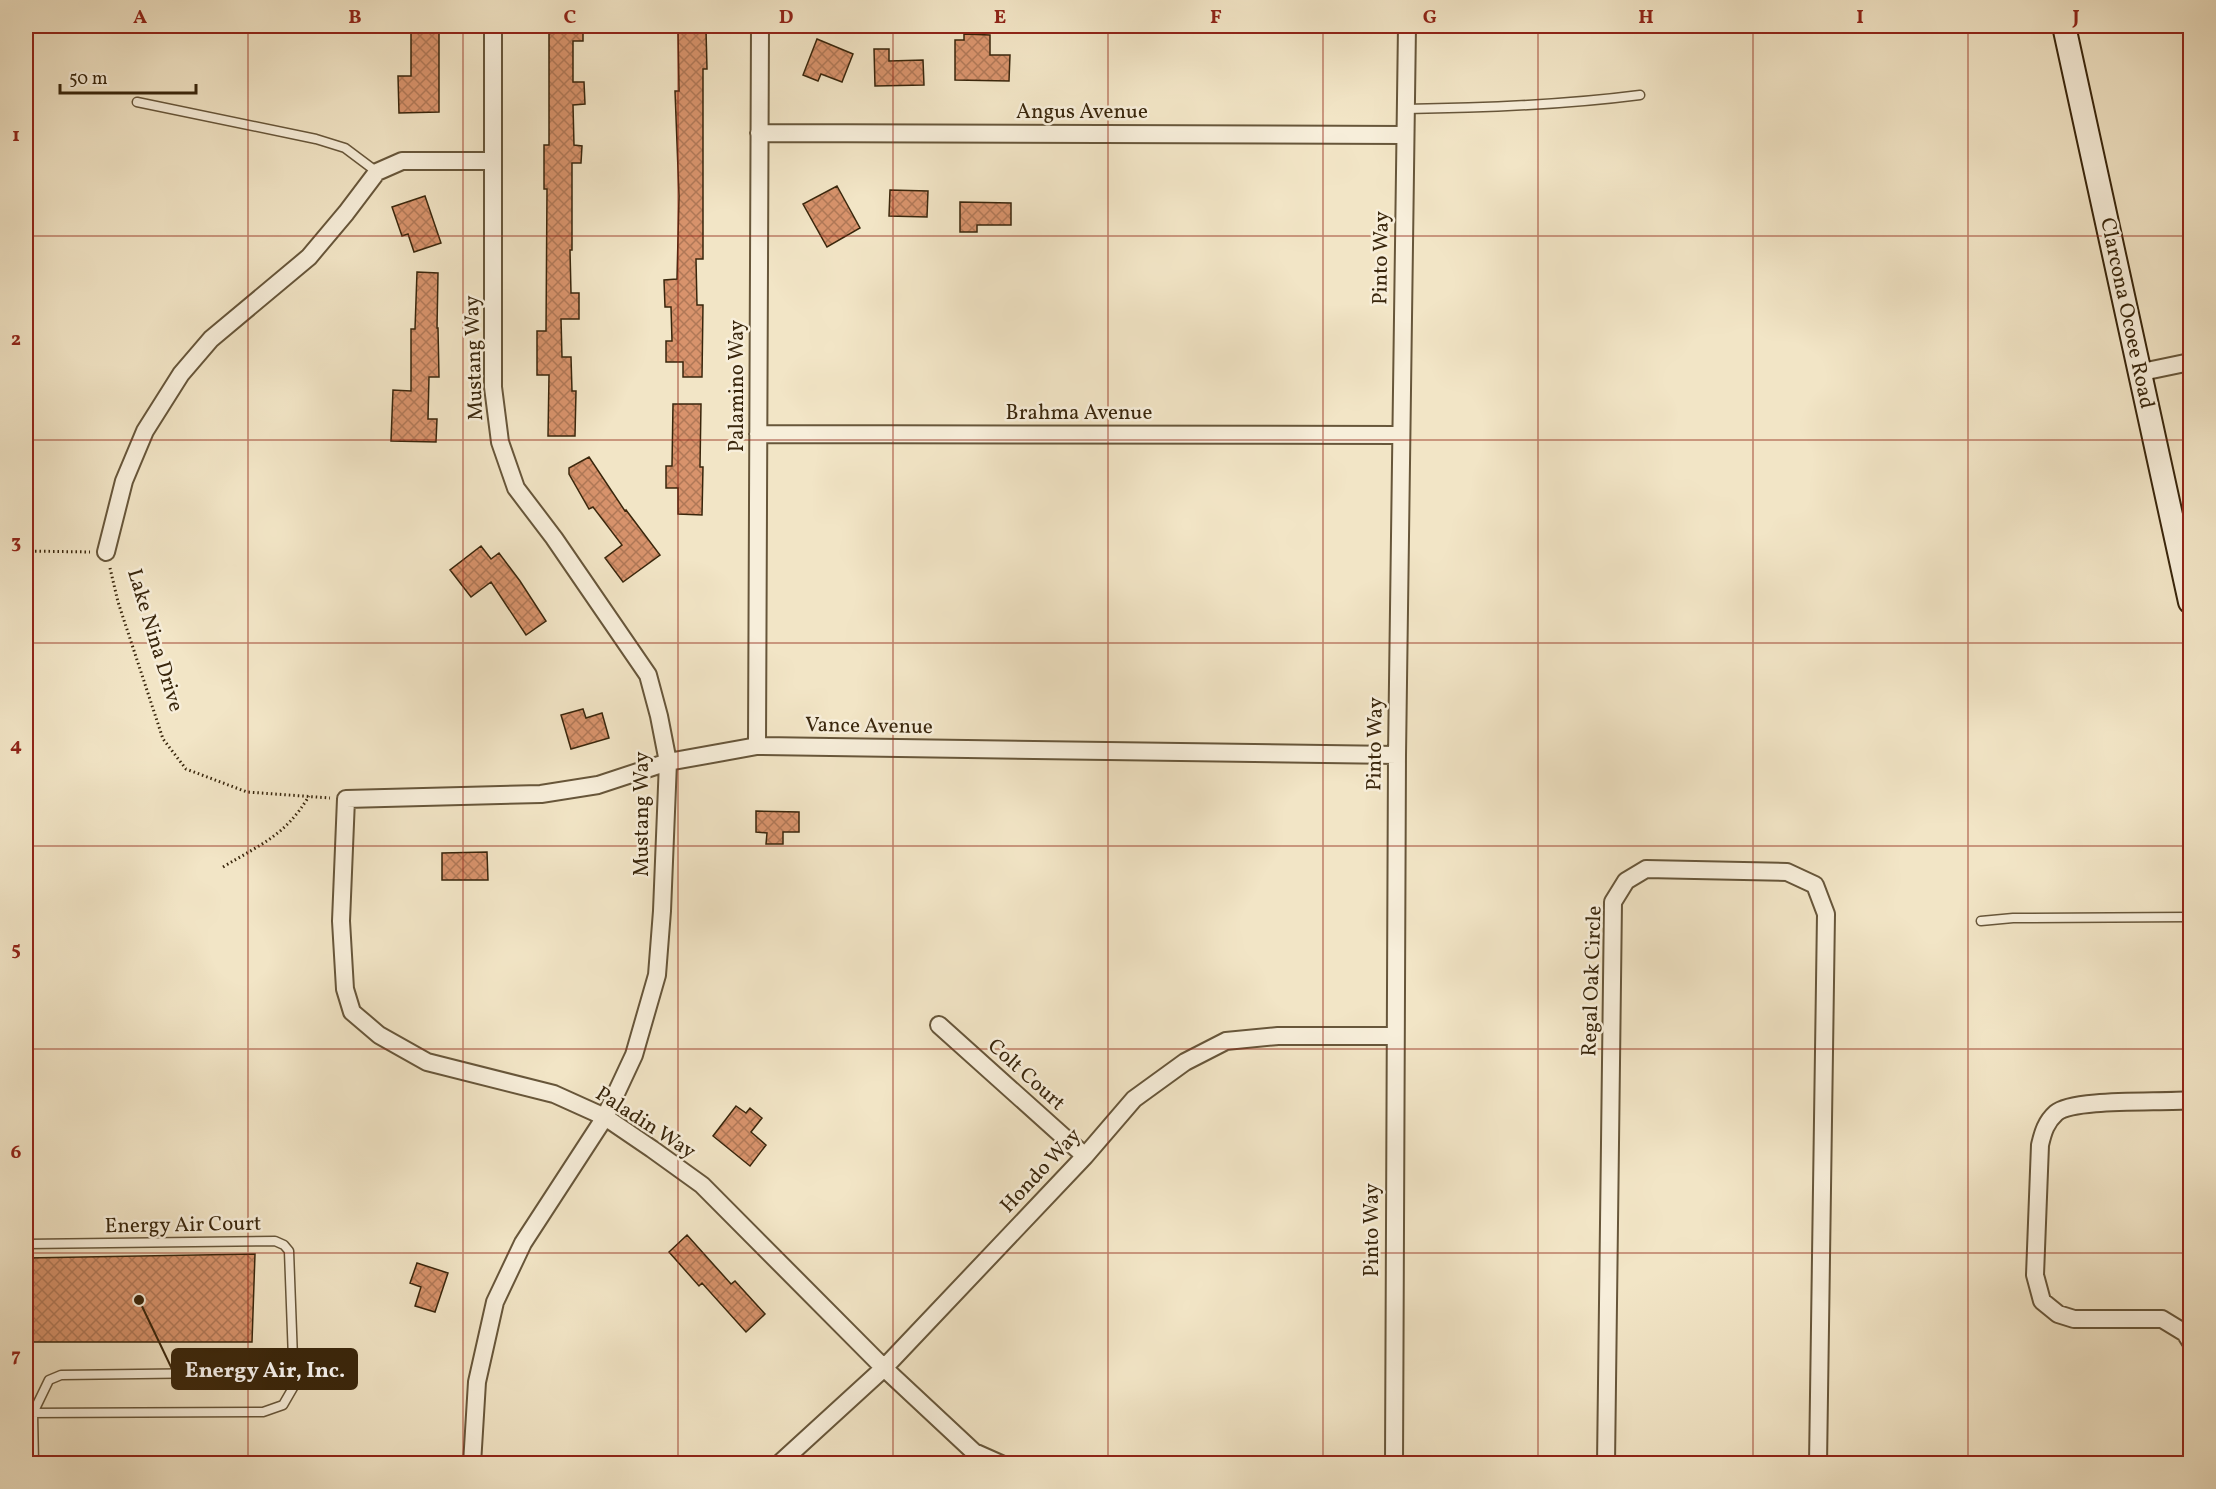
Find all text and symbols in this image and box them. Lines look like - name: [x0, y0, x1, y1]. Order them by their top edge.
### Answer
- text: A: [133, 4, 147, 32]
- text: B: [348, 4, 362, 32]
- text: C: [564, 4, 577, 32]
- text: D: [779, 4, 793, 32]
- text: E: [994, 4, 1006, 32]
- text: F: [1210, 4, 1222, 32]
- text: G: [1423, 4, 1437, 32]
- text: H: [1638, 4, 1654, 32]
- text: I: [1856, 4, 1864, 32]
- text: J: [2071, 4, 2080, 32]
- scale bar: [60, 57, 196, 95]
- text: 50 m: [69, 67, 108, 92]
- street label: Angus Avenue: [1016, 98, 1148, 127]
- text: 1: [12, 122, 20, 150]
- street label: Pinto Way: [1366, 210, 1397, 305]
- street label: Clarcona Ocoee Road: [2092, 215, 2161, 411]
- street label: Mustang Way: [458, 294, 491, 421]
- street label: Palamino Way: [723, 319, 752, 452]
- text: 2: [11, 326, 21, 354]
- street label: Brahma Avenue: [1006, 399, 1152, 428]
- text: 3: [11, 529, 21, 557]
- street label: Lake Nina Drive: [119, 565, 190, 715]
- street label: Pinto Way: [1360, 696, 1391, 791]
- street label: Vance Avenue: [805, 711, 933, 742]
- text: 4: [10, 732, 22, 760]
- street label: Mustang Way: [628, 751, 657, 877]
- street label: Regal Oak Circle: [1575, 905, 1610, 1057]
- text: 5: [11, 936, 21, 964]
- street label: Colt Court: [981, 1032, 1071, 1118]
- street label: Paladin Way: [589, 1080, 702, 1167]
- street label: Hondo Way: [994, 1122, 1089, 1220]
- text: 6: [11, 1139, 22, 1167]
- street label: Pinto Way: [1358, 1182, 1387, 1277]
- street label: Energy Air Court: [104, 1210, 262, 1241]
- text: 7: [11, 1342, 21, 1370]
- callout: Energy Air, Inc.: [172, 1349, 357, 1389]
- text: Energy Air, Inc.: [185, 1356, 345, 1387]

